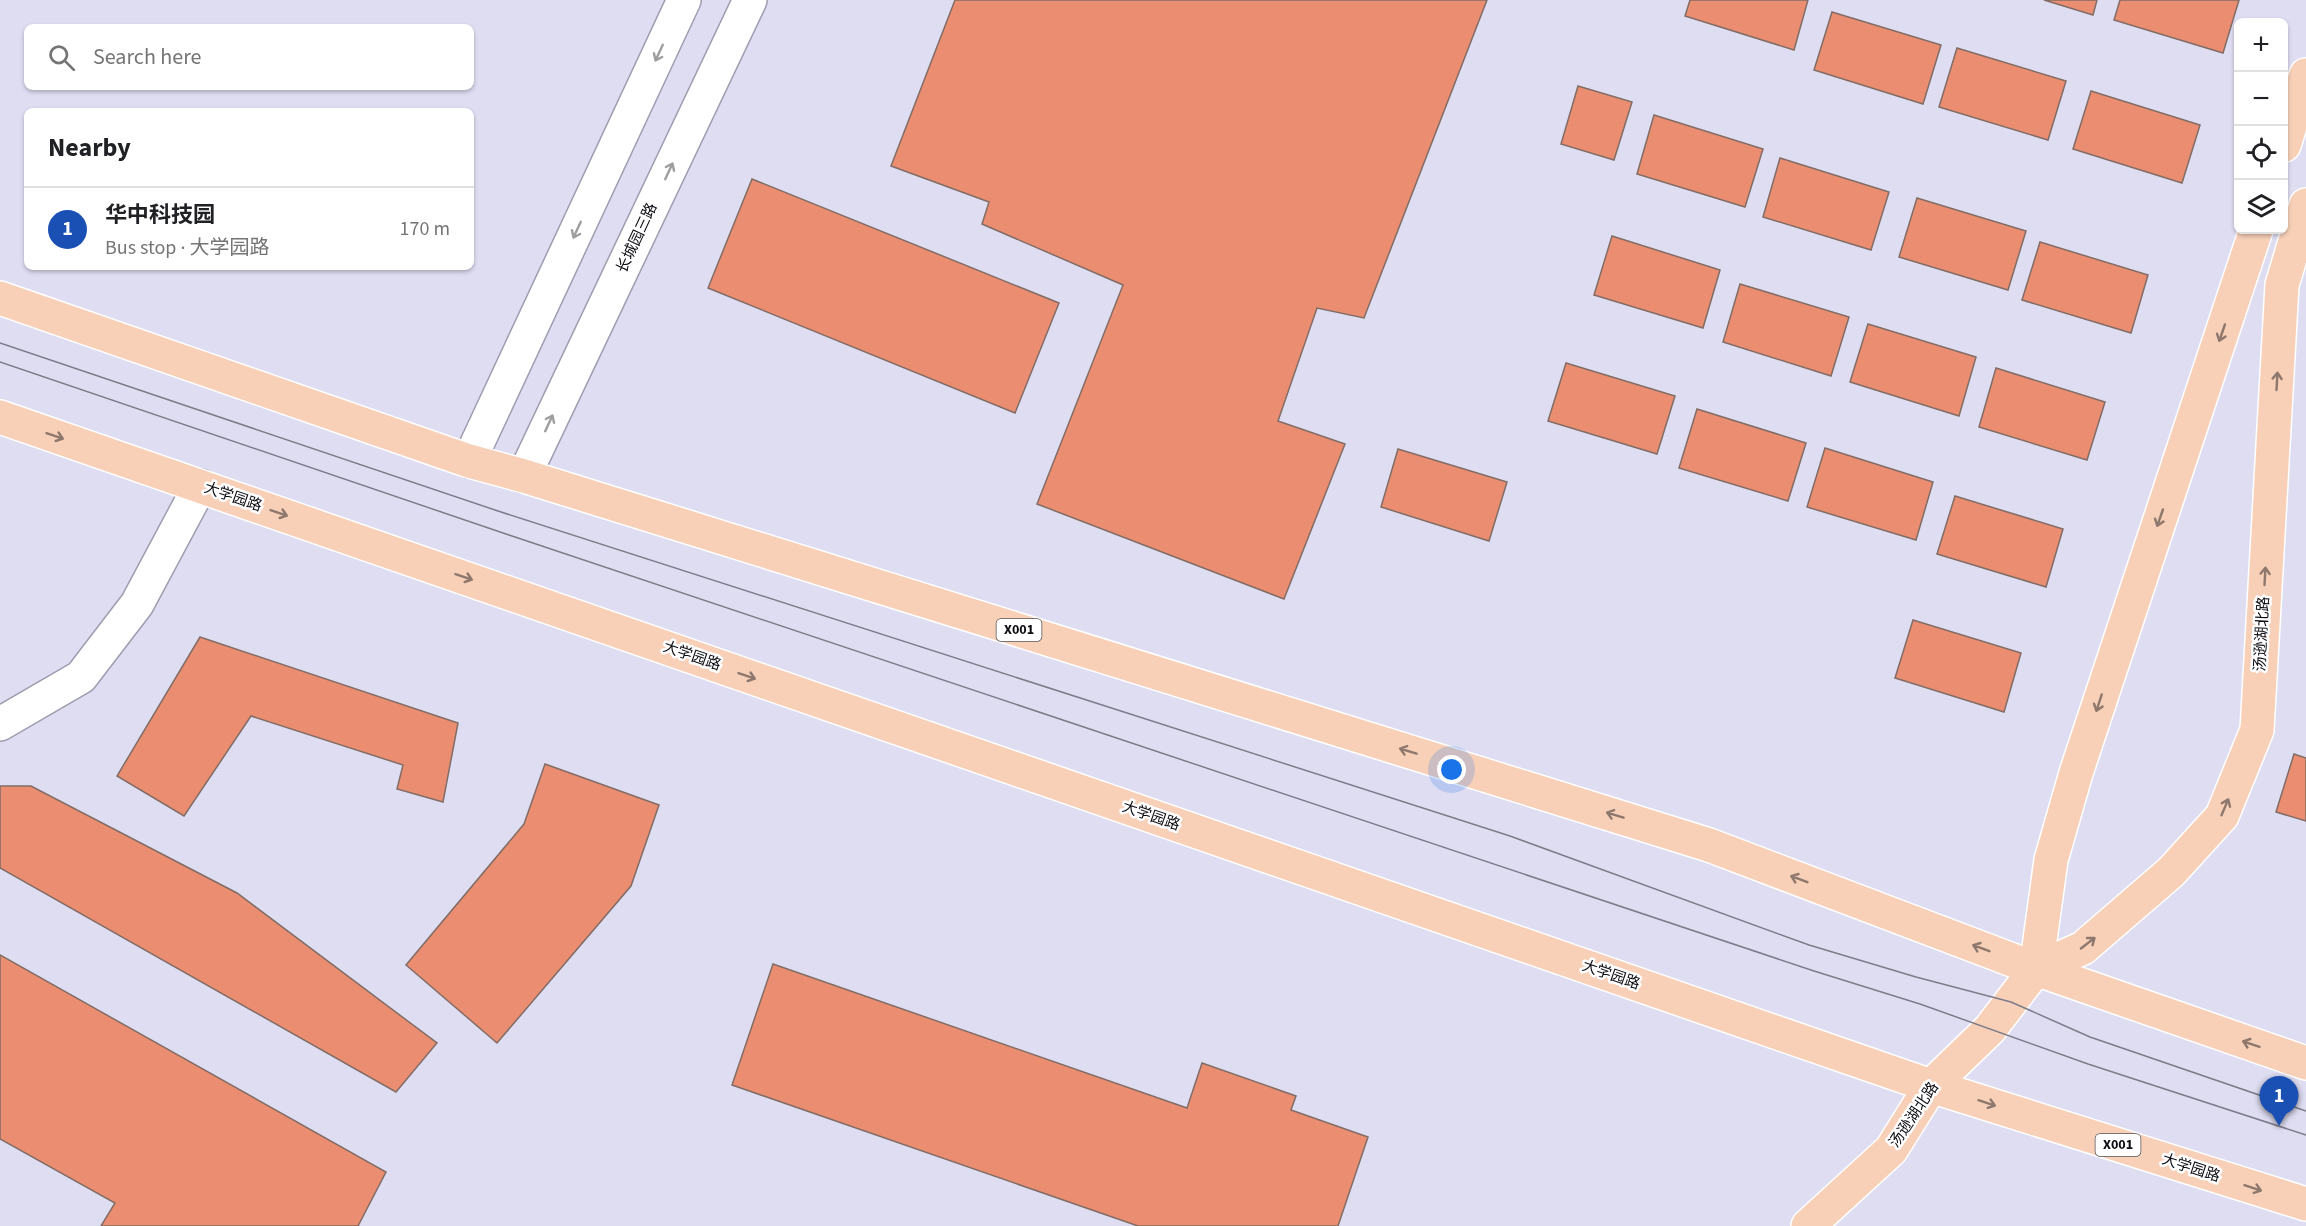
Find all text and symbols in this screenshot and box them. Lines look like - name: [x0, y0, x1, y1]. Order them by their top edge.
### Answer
- map controls: [2234, 18, 2288, 234]
- button: +: [2234, 18, 2288, 72]
- search box: [24, 24, 474, 90]
- icon: search: [45, 41, 78, 74]
- text: Search here: [93, 41, 201, 73]
- one-way arrow: [653, 44, 665, 62]
- button: −: [2234, 72, 2288, 126]
- button: locate: [2234, 126, 2288, 180]
- text: Nearby: [48, 129, 131, 166]
- one-way arrow: [663, 162, 675, 180]
- button: layers: [2234, 180, 2288, 234]
- text: 华中科技园: [105, 199, 215, 231]
- street label: 长城园三路: [612, 200, 662, 276]
- text: 1: [62, 215, 73, 243]
- text: 170 m: [400, 215, 450, 243]
- one-way arrow: [570, 220, 582, 238]
- text: Bus stop · 大学园路: [105, 234, 269, 262]
- one-way arrow: [2216, 323, 2227, 342]
- one-way arrow: [2271, 372, 2282, 392]
- one-way arrow: [544, 414, 556, 432]
- one-way arrow: [45, 432, 64, 443]
- street label: 大学园路: [201, 477, 265, 517]
- one-way arrow: [2153, 508, 2164, 527]
- one-way arrow: [269, 509, 288, 520]
- one-way arrow: [2260, 567, 2271, 587]
- one-way arrow: [454, 573, 473, 584]
- street label: 汤逊湖北路: [2250, 596, 2274, 672]
- road number: X001: [996, 619, 1042, 641]
- street label: 大学园路: [660, 636, 724, 676]
- one-way arrow: [737, 671, 756, 682]
- one-way arrow: [2093, 693, 2104, 712]
- one-way arrow: [1399, 745, 1418, 756]
- your location: [1437, 755, 1466, 784]
- street label: 大学园路: [1119, 796, 1183, 836]
- one-way arrow: [2220, 798, 2231, 816]
- one-way arrow: [1606, 809, 1625, 820]
- one-way arrow: [1790, 873, 1809, 884]
- one-way arrow: [2080, 937, 2096, 950]
- one-way arrow: [1972, 942, 1991, 953]
- street label: 大学园路: [1579, 955, 1643, 995]
- one-way arrow: [2242, 1037, 2261, 1048]
- pin: 1: [2260, 1076, 2298, 1126]
- street label: 汤逊湖北路: [1884, 1078, 1944, 1152]
- one-way arrow: [1977, 1099, 1996, 1110]
- road number: X001: [2096, 1134, 2140, 1156]
- street label: 大学园路: [2159, 1149, 2223, 1187]
- one-way arrow: [2243, 1183, 2262, 1194]

